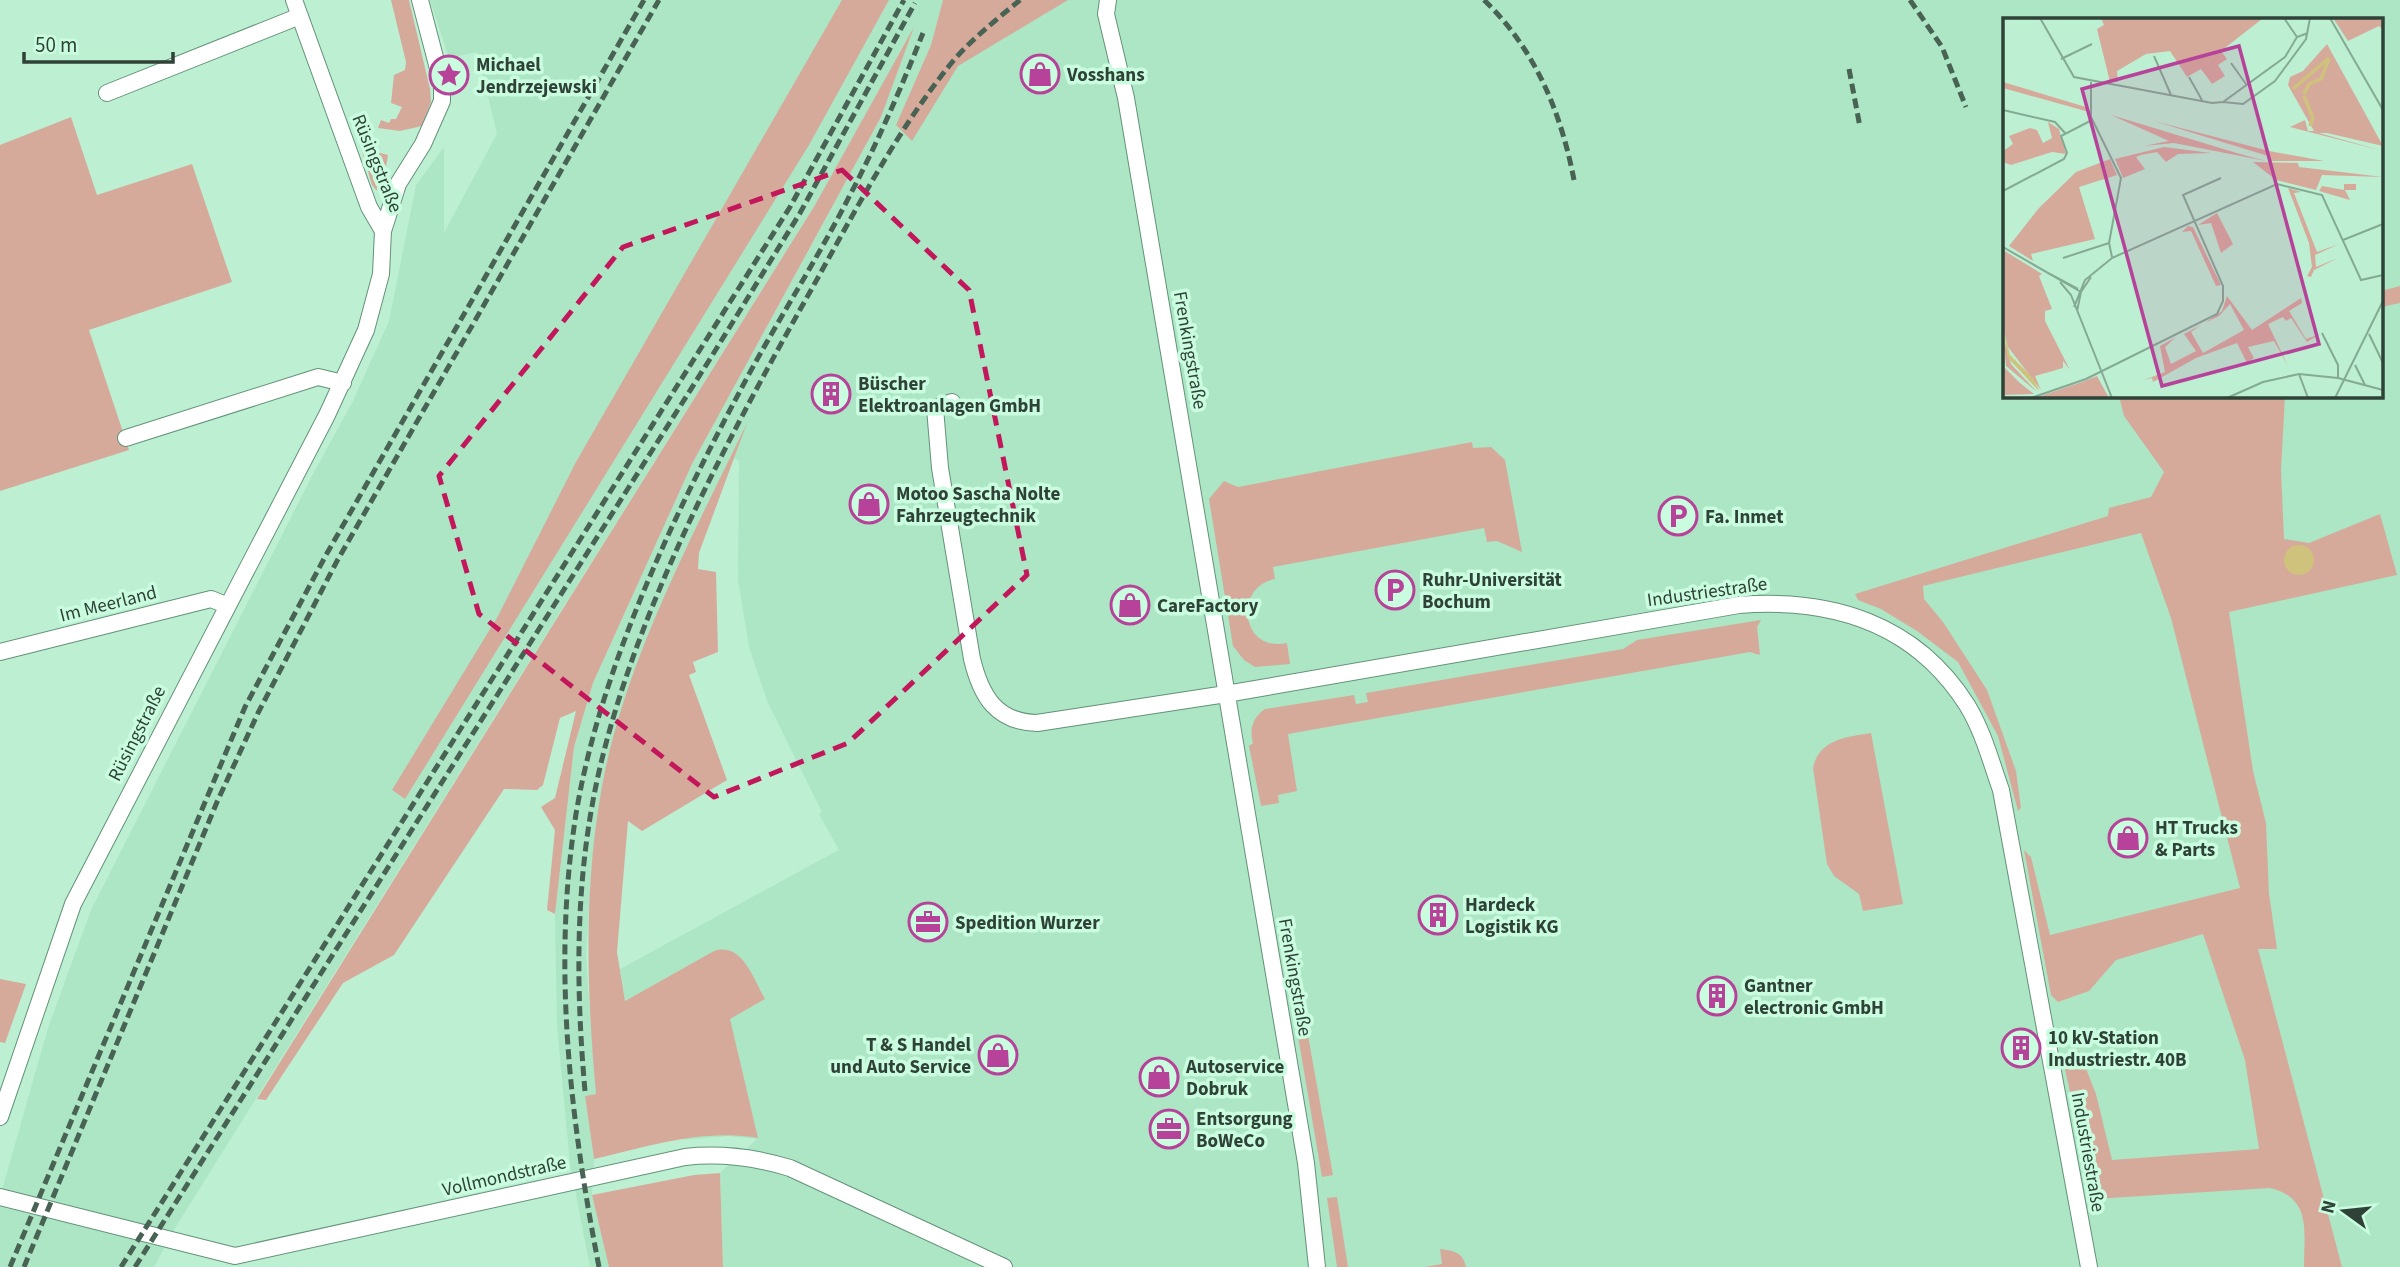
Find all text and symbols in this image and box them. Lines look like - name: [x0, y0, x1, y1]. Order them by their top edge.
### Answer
- inset map: [2003, 18, 2382, 397]
- scale bar: [24, 21, 173, 65]
- text: 50 m: [35, 30, 77, 60]
- place label: Michael Jendrzejewski: [476, 52, 597, 101]
- shop icon: Vosshans: [1019, 53, 1061, 95]
- place icon: Michael Jendrzejewski: [428, 54, 470, 96]
- place label: Vosshans: [1066, 62, 1145, 89]
- street label: Rüsingstraße: [345, 110, 409, 217]
- street label: Frenkingstraße: [1166, 289, 1213, 411]
- place label: Büscher Elektroanlagen GmbH: [858, 371, 1041, 420]
- building icon: Büscher Elektroanlagen GmbH: [810, 373, 852, 415]
- place label: Motoo Sascha Nolte Fahrzeugtechnik: [896, 481, 1060, 530]
- shop icon: Motoo Sascha Nolte Fahrzeugtechnik: [848, 483, 890, 525]
- parking icon: Fa. Inmet: [1657, 495, 1699, 537]
- place label: Fa. Inmet: [1705, 504, 1784, 531]
- place label: Ruhr-Universität Bochum: [1422, 567, 1562, 616]
- parking icon: Ruhr-Universität Bochum: [1374, 569, 1416, 611]
- street label: Industriestraße: [1645, 571, 1769, 614]
- street label: Im Meerland: [57, 579, 160, 630]
- shop icon: CareFactory: [1109, 584, 1151, 626]
- place label: CareFactory: [1157, 593, 1258, 620]
- street label: Rüsingstraße: [102, 681, 173, 786]
- place label: HT Trucks & Parts: [2155, 815, 2238, 864]
- shop icon: HT Trucks & Parts: [2107, 817, 2149, 859]
- place label: Hardeck Logistik KG: [1465, 892, 1559, 941]
- building icon: Hardeck Logistik KG: [1417, 894, 1459, 936]
- office icon: Spedition Wurzer: [907, 901, 949, 943]
- place label: Spedition Wurzer: [955, 910, 1100, 937]
- street label: Frenkingstraße: [1271, 916, 1318, 1038]
- place label: Gantner electronic GmbH: [1744, 973, 1884, 1022]
- building icon: Gantner electronic GmbH: [1696, 975, 1738, 1017]
- place label: 10 kV-Station Industriestr. 40B: [2048, 1025, 2187, 1074]
- building icon: 10 kV-Station Industriestr. 40B: [2000, 1027, 2042, 1069]
- place label: T & S Handel und Auto Service: [830, 1032, 972, 1081]
- shop icon: T & S Handel und Auto Service: [977, 1034, 1019, 1076]
- place label: Autoservice Dobruk: [1185, 1054, 1285, 1103]
- shop icon: Autoservice Dobruk: [1138, 1056, 1180, 1098]
- street label: Industriestraße: [2064, 1090, 2111, 1214]
- place label: Entsorgung BoWeCo: [1196, 1106, 1293, 1155]
- office icon: Entsorgung BoWeCo: [1148, 1108, 1190, 1150]
- street label: Vollmondstraße: [440, 1149, 569, 1204]
- north arrow: [2309, 1176, 2379, 1246]
- text: N: [2314, 1197, 2344, 1217]

